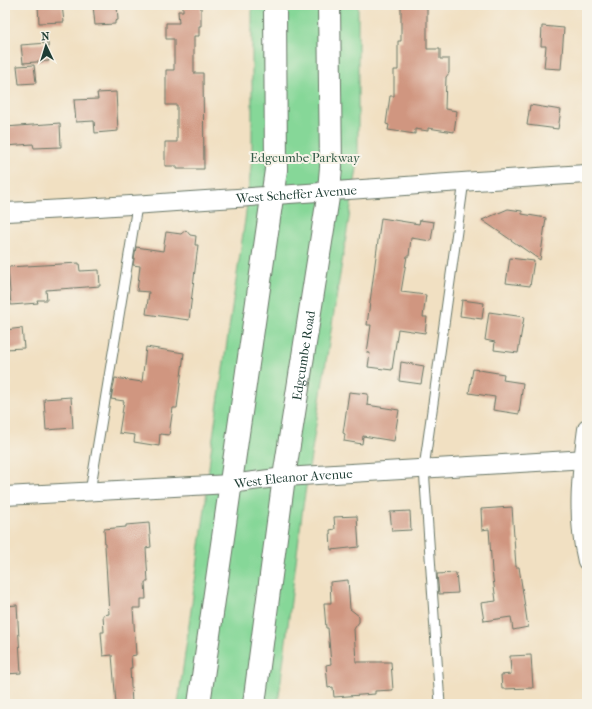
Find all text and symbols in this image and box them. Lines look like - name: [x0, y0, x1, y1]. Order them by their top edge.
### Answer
- north arrow: [26, 26, 66, 66]
- text: N: [41, 30, 51, 43]
- park label: Edgcumbe Parkway: [250, 150, 361, 165]
- street label: West Scheffer Avenue: [235, 182, 358, 206]
- street label: Edgcumbe Road: [289, 309, 318, 402]
- street label: West Eleanor Avenue: [232, 466, 354, 492]

